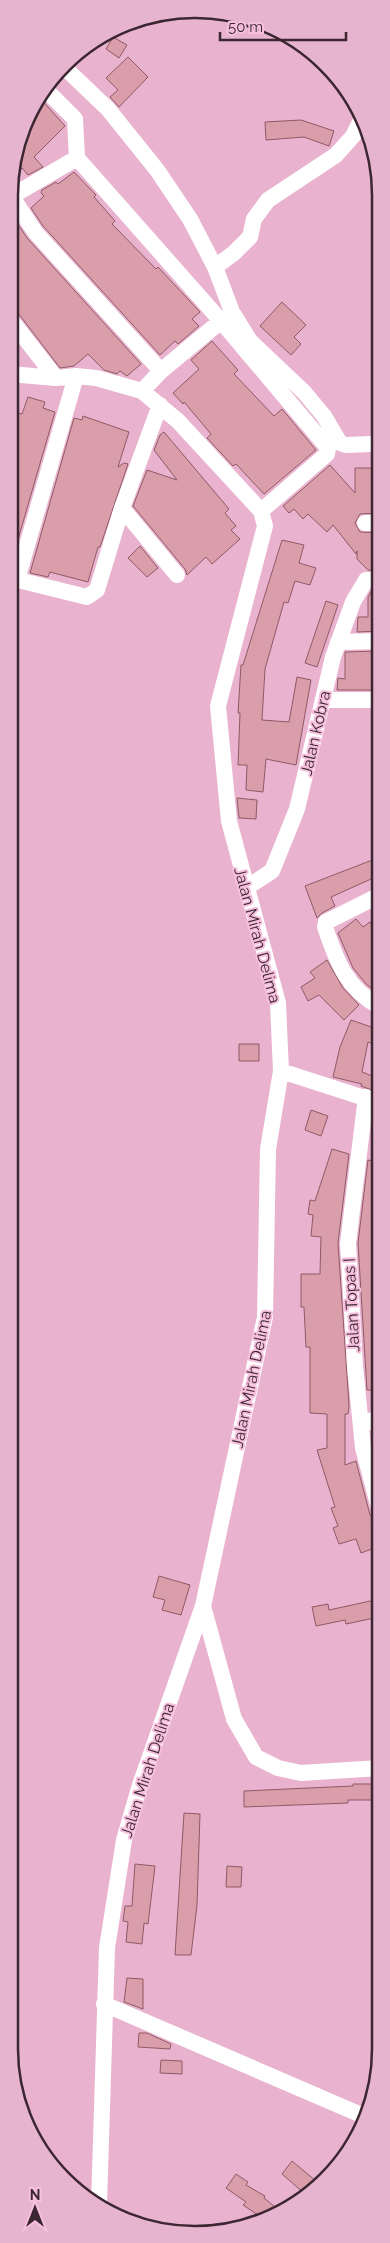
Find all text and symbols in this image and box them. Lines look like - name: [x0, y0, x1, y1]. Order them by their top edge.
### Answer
- scale bar: [220, 10, 346, 42]
- text: 50 m: [228, 18, 263, 36]
- street label: Jalan Kobra: [297, 689, 334, 777]
- street label: Jalan Mirah Delima: [230, 865, 285, 1005]
- street label: Jalan Topas I: [340, 1257, 363, 1352]
- street label: Jalan Mirah Delima: [228, 1309, 275, 1450]
- street label: Jalan Mirah Delima: [117, 1701, 178, 1840]
- north arrow: [10, 2183, 60, 2233]
- text: N: [30, 2187, 40, 2203]

